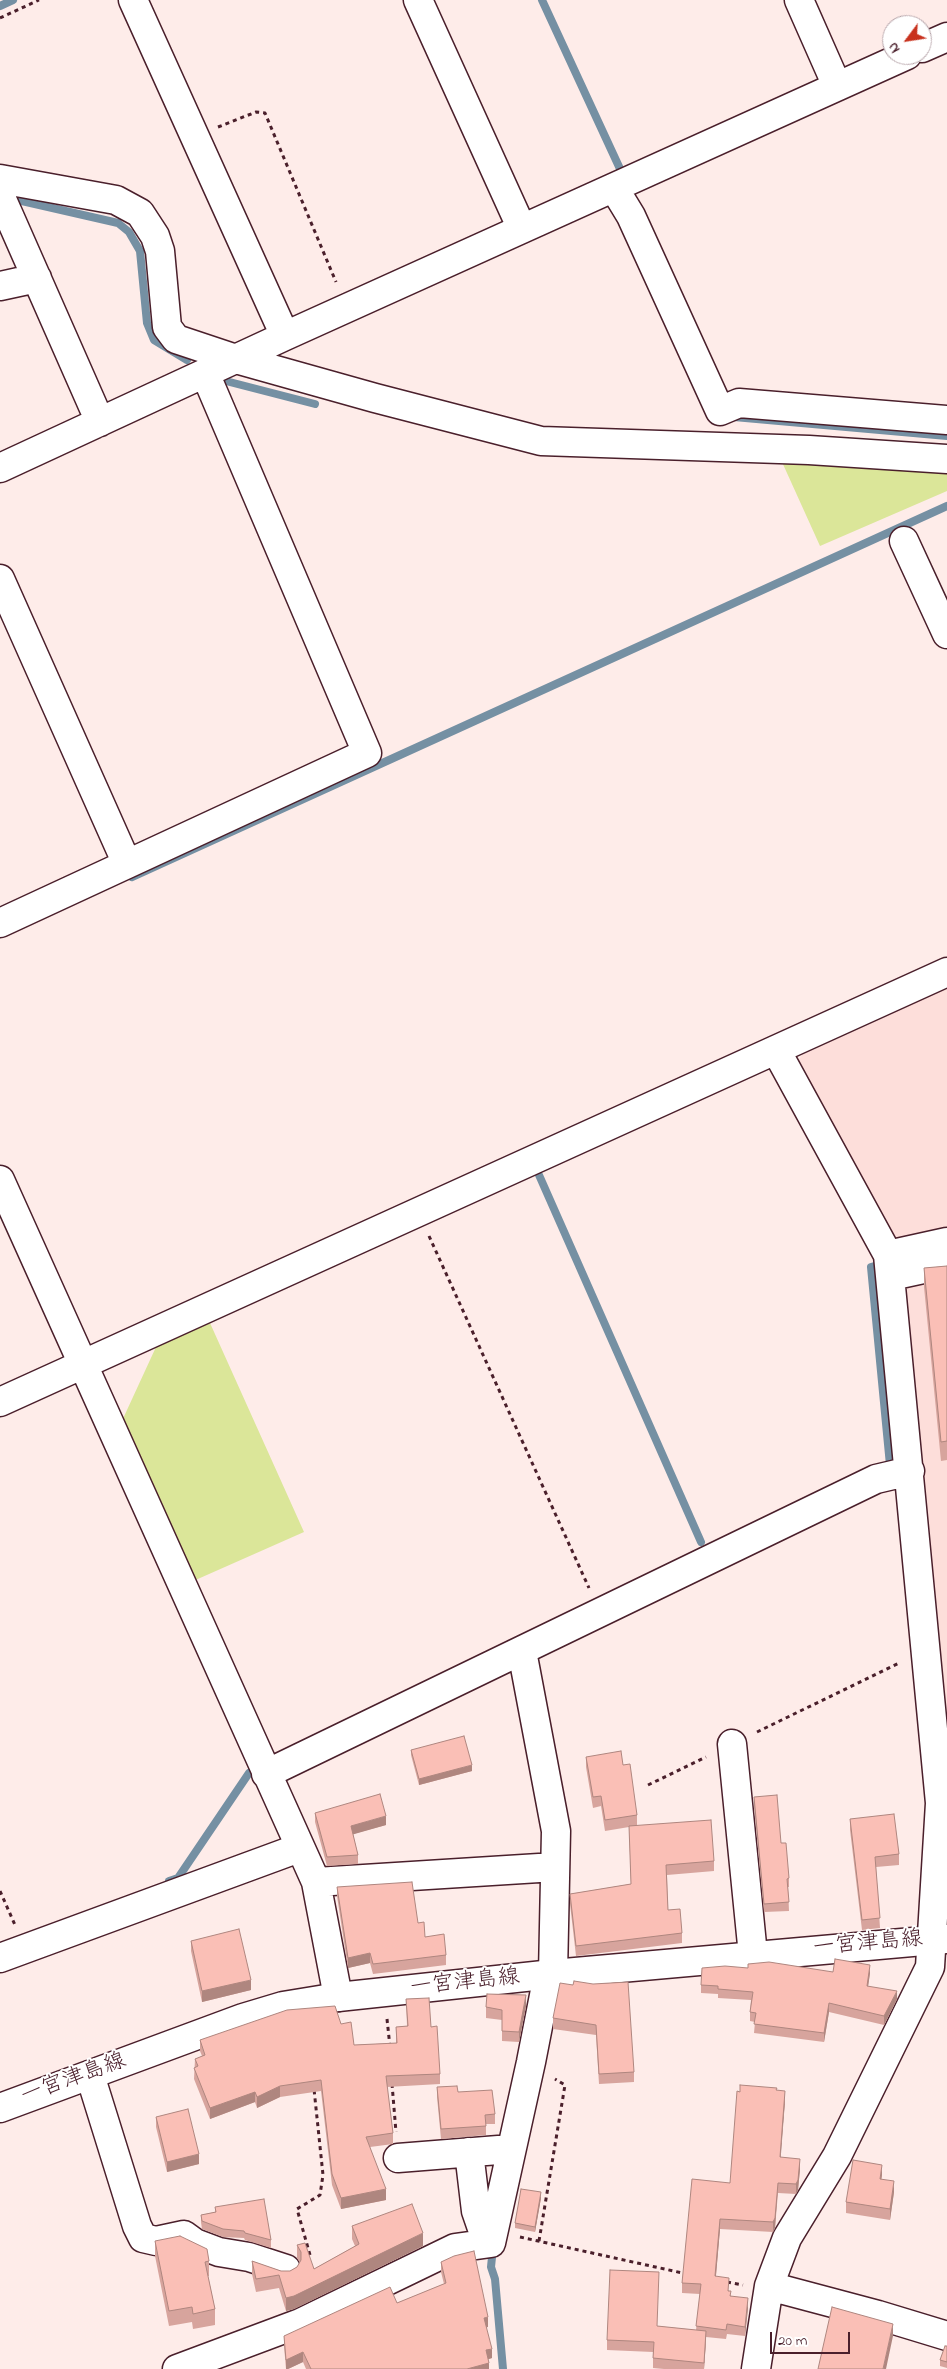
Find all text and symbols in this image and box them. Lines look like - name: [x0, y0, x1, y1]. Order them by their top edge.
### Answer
- north arrow: [882, 15, 932, 65]
- text: N: [883, 38, 906, 57]
- street label: 一宮津島線: [812, 1927, 924, 1963]
- street label: 一宮津島線: [409, 1965, 521, 2003]
- street label: 一宮津島線: [18, 2049, 130, 2111]
- scale bar: [772, 2322, 852, 2354]
- text: 20 m: [778, 2330, 807, 2352]

